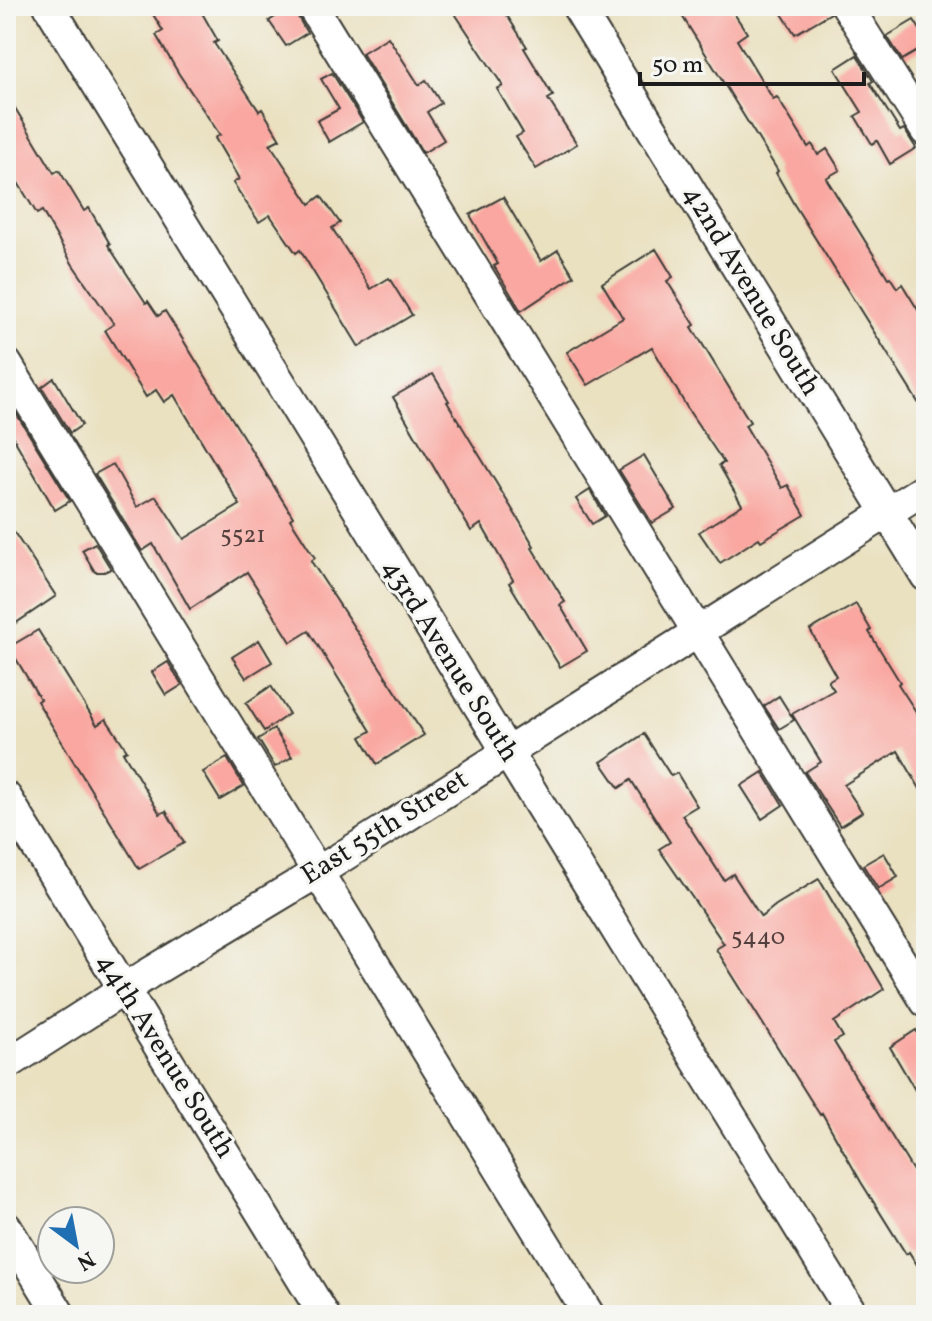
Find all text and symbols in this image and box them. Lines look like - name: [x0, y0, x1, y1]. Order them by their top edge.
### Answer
- scale bar: [640, 36, 864, 86]
- text: 50 m: [652, 49, 704, 83]
- street label: 42nd Avenue South: [673, 178, 829, 404]
- house number: 5521: [220, 519, 266, 553]
- street label: 43rd Avenue South: [372, 552, 528, 770]
- street label: East 55th Street: [294, 761, 476, 895]
- house number: 5440: [731, 921, 785, 955]
- street label: 44th Avenue South: [86, 946, 244, 1166]
- north arrow: [36, 1205, 116, 1285]
- text: N: [70, 1242, 100, 1277]

